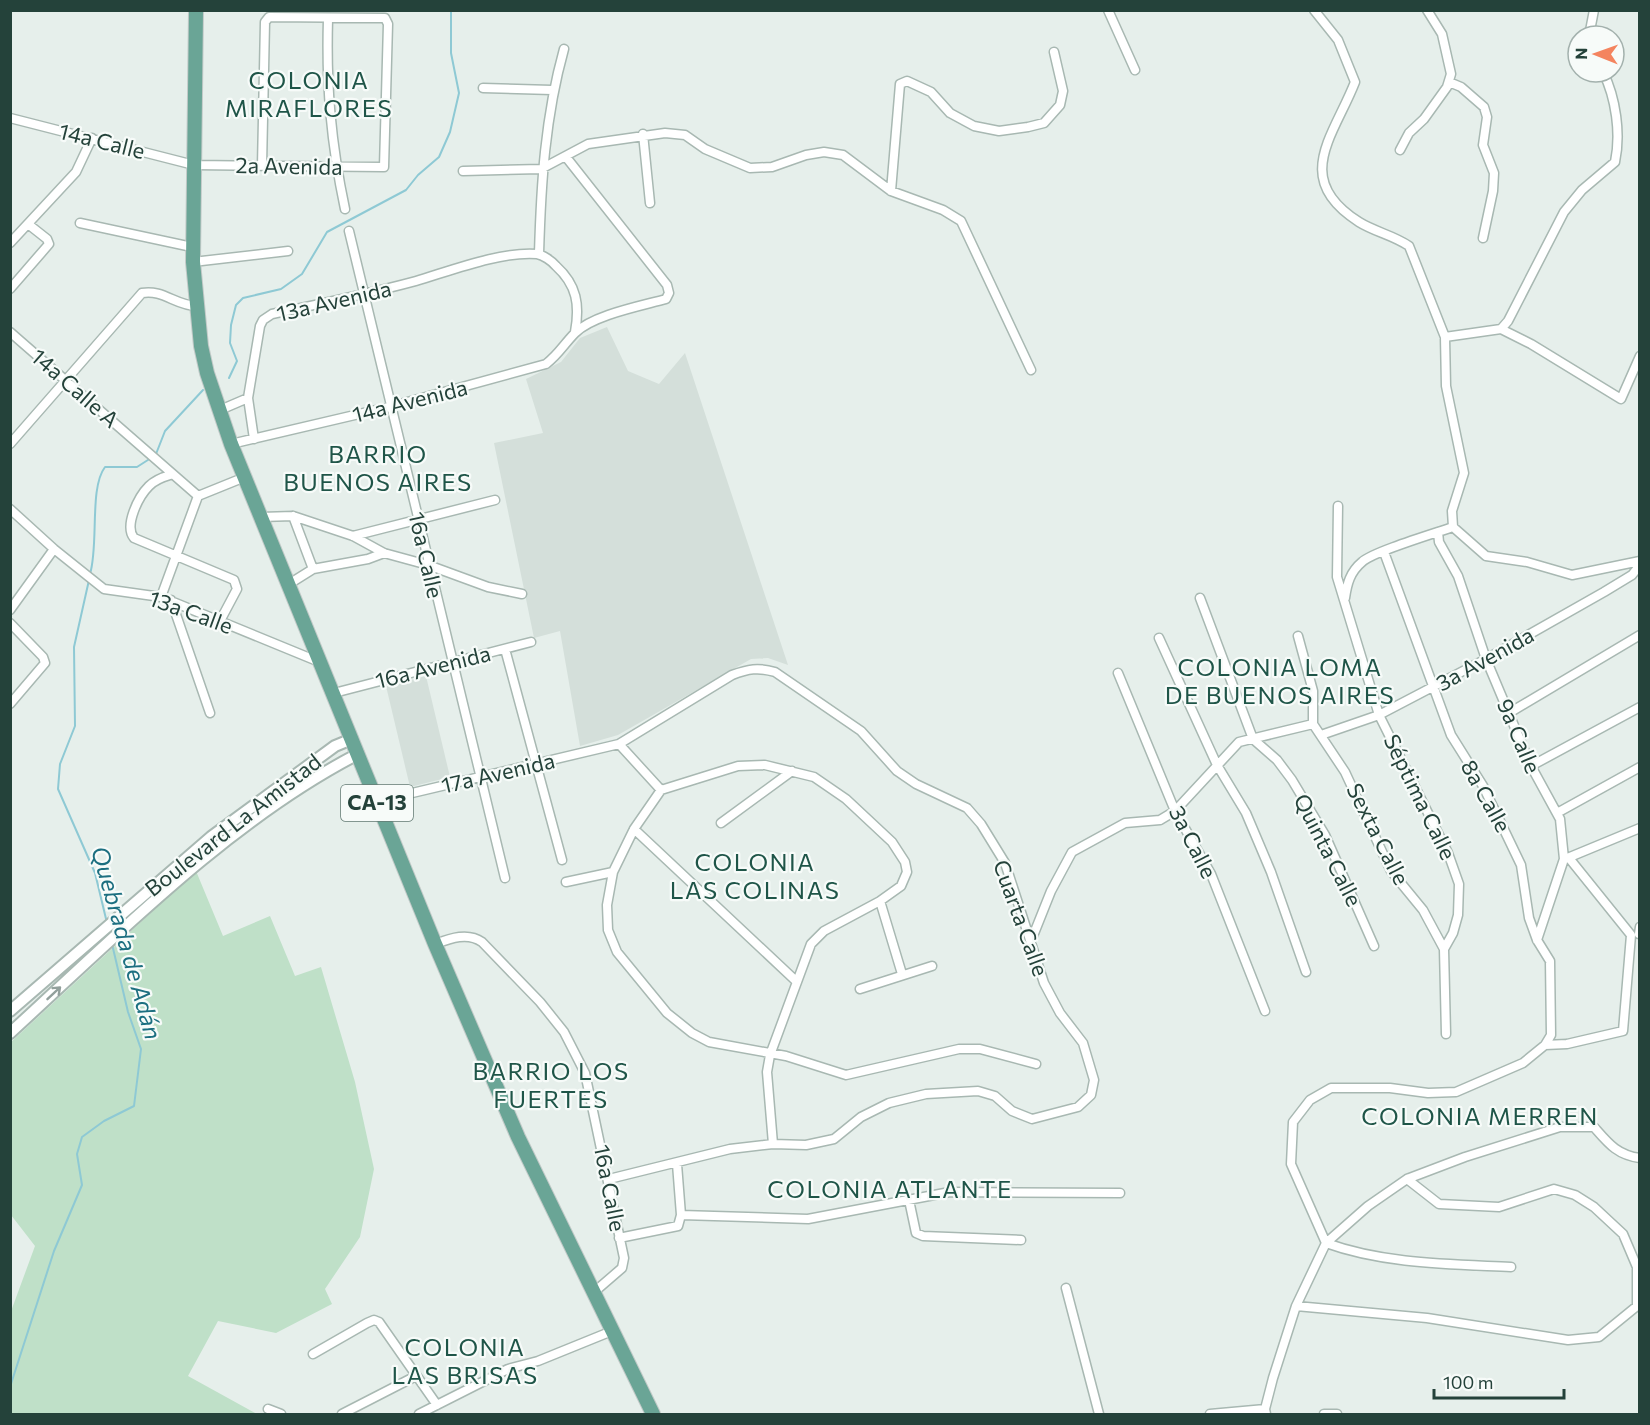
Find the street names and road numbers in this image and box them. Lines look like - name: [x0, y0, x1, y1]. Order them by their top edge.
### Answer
- street label: 14a Calle: [56, 117, 148, 164]
- street label: 2a Avenida: [235, 151, 343, 180]
- street label: 13a Avenida: [274, 274, 394, 327]
- street label: 14a Calle A: [26, 342, 125, 433]
- street label: 14a Avenida: [350, 373, 470, 428]
- street label: 16a Calle: [403, 509, 450, 601]
- street label: 13a Calle: [146, 584, 237, 639]
- street label: 3a Avenida: [1431, 621, 1538, 696]
- street label: 16a Avenida: [372, 639, 493, 694]
- street label: 9a Calle: [1492, 694, 1547, 777]
- street label: Séptima Calle: [1378, 730, 1462, 864]
- street label: 17a Avenida: [438, 746, 557, 799]
- street label: Boulevard La Amistad: [139, 747, 326, 902]
- street label: 8a Calle: [1456, 755, 1517, 837]
- street label: Sexta Calle: [1341, 778, 1416, 889]
- road number: CA-13: [341, 785, 413, 821]
- street label: Quinta Calle: [1289, 789, 1368, 911]
- street label: 3a Calle: [1164, 801, 1223, 882]
- street label: Cuarta Calle: [988, 856, 1055, 980]
- street label: 16a Calle: [589, 1142, 632, 1234]

